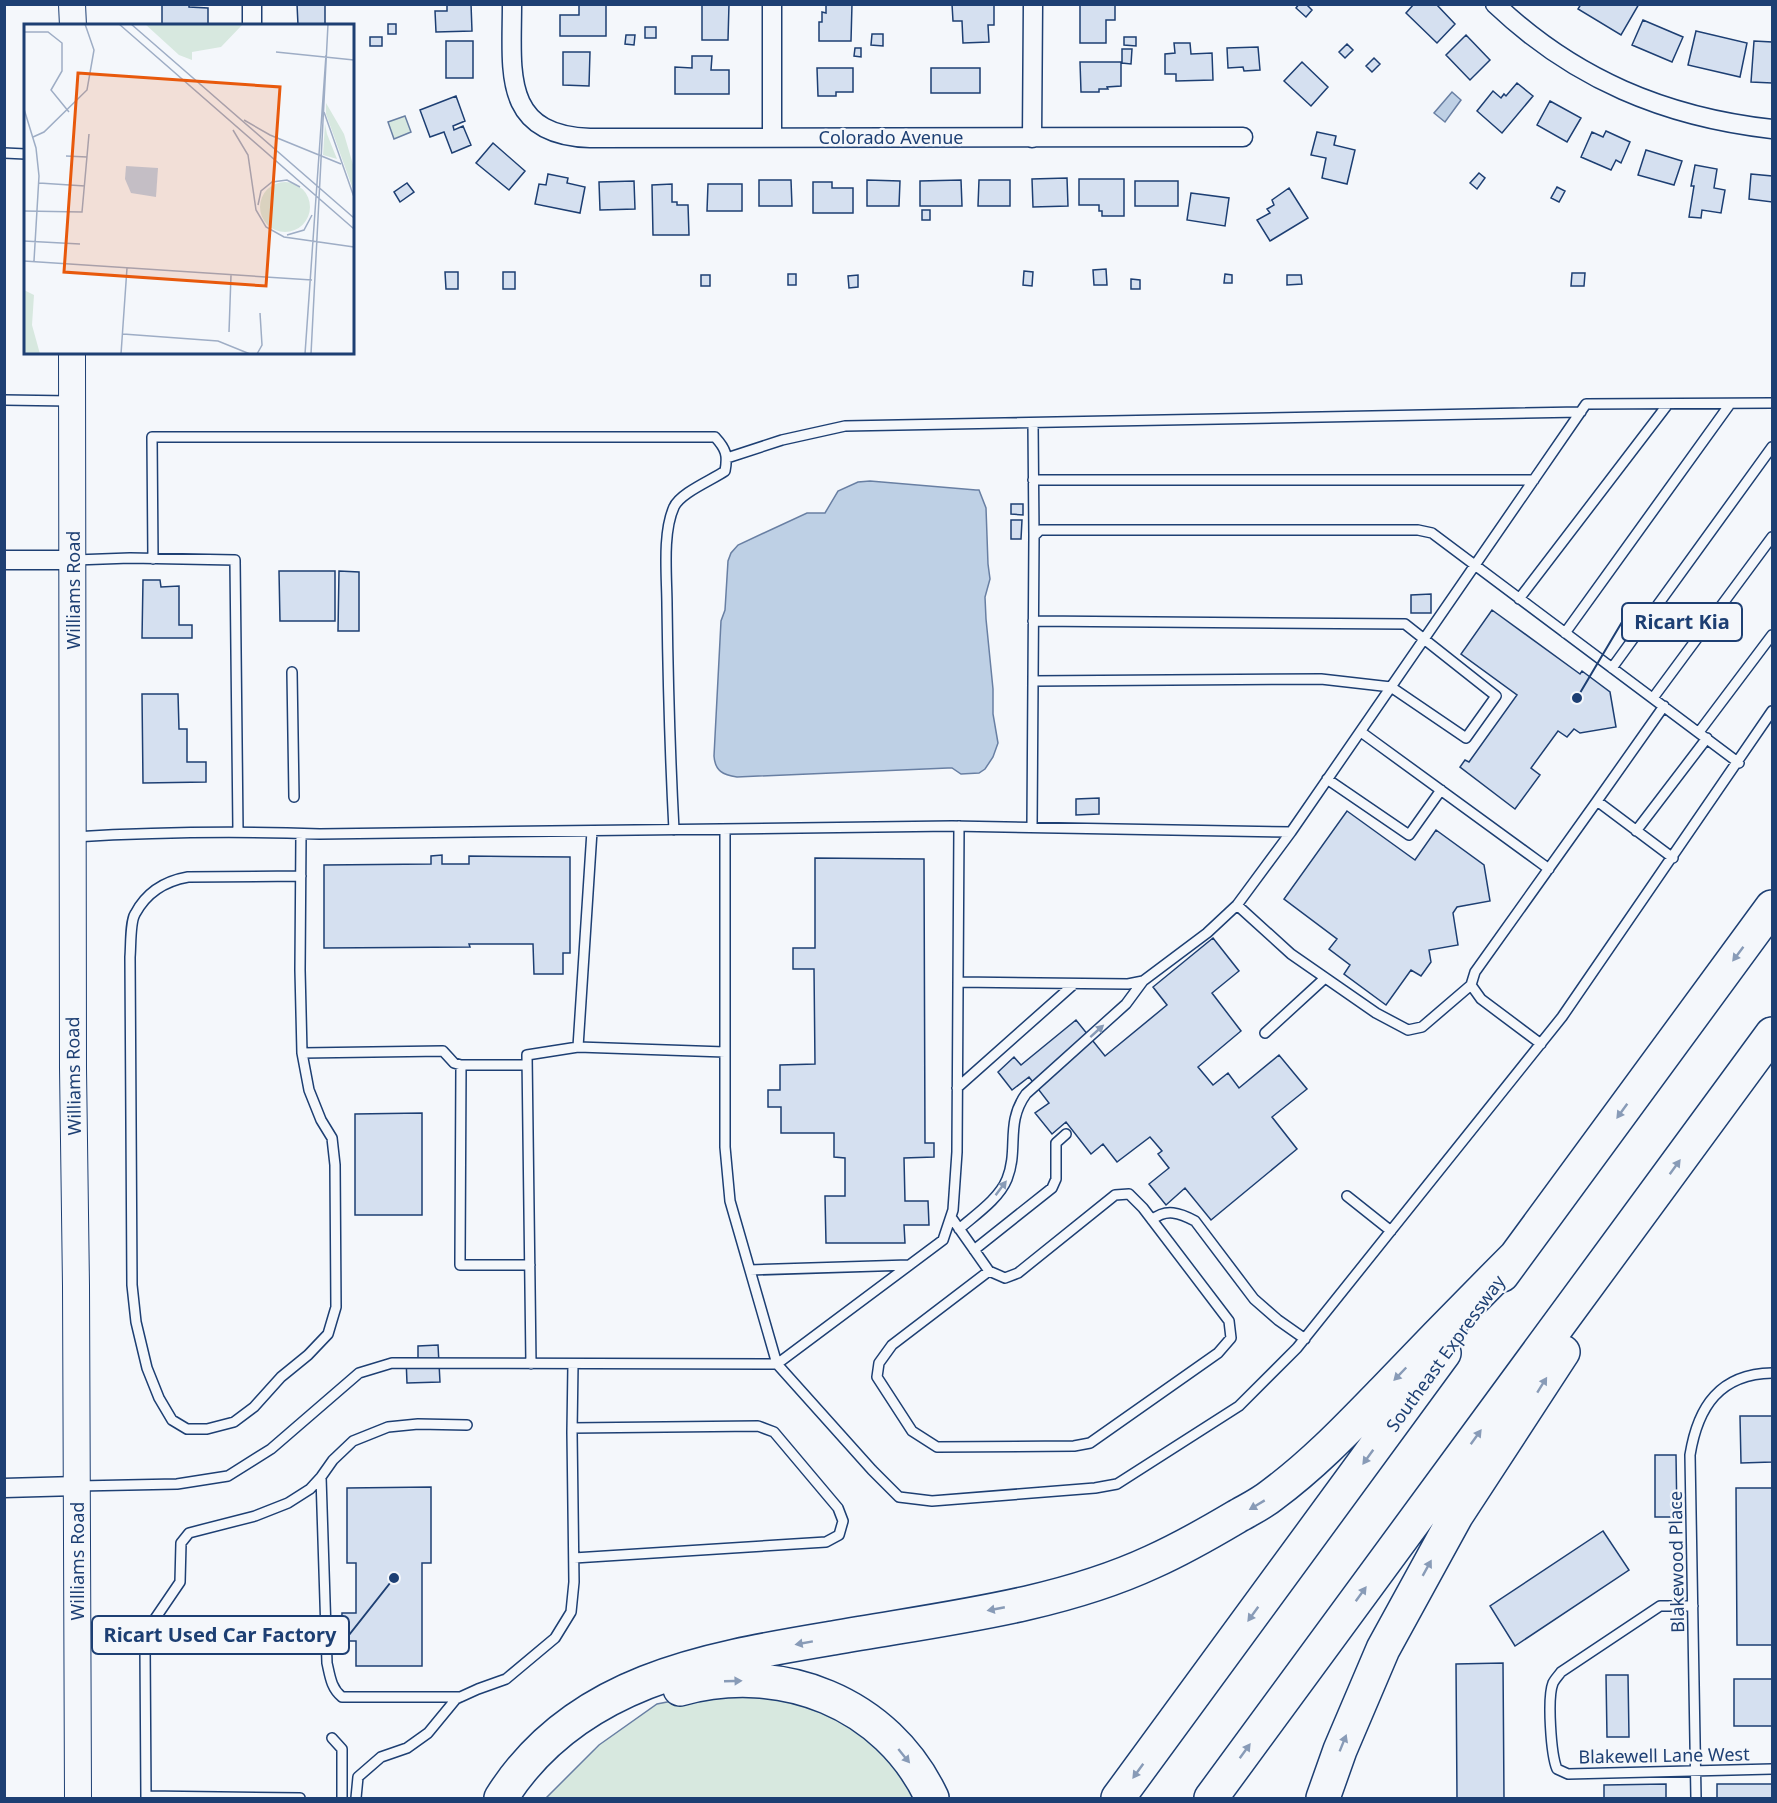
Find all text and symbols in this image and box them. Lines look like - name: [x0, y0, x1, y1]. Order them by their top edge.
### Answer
- inset map: [24, 24, 354, 354]
- street label: Colorado Avenue: [819, 125, 963, 149]
- street label: Williams Road: [61, 531, 85, 649]
- callout: Ricart Kia: [1622, 603, 1742, 641]
- text: Ricart Kia: [1634, 608, 1730, 635]
- one-way arrow: [1732, 947, 1744, 962]
- street label: Williams Road: [60, 1016, 86, 1136]
- one-way arrow: [1089, 1024, 1104, 1038]
- one-way arrow: [1616, 1103, 1628, 1119]
- one-way arrow: [1668, 1160, 1680, 1175]
- one-way arrow: [994, 1180, 1007, 1196]
- street label: Southeast Expressway: [1380, 1269, 1510, 1436]
- one-way arrow: [1394, 1367, 1408, 1381]
- one-way arrow: [1537, 1377, 1548, 1393]
- one-way arrow: [1470, 1429, 1482, 1445]
- one-way arrow: [1363, 1449, 1375, 1464]
- street label: Blakewood Place: [1663, 1491, 1689, 1633]
- one-way arrow: [1248, 1500, 1265, 1510]
- street label: Williams Road: [65, 1502, 89, 1620]
- one-way arrow: [1422, 1559, 1432, 1576]
- one-way arrow: [1354, 1586, 1367, 1602]
- one-way arrow: [987, 1605, 1006, 1614]
- one-way arrow: [1247, 1606, 1259, 1622]
- callout: Ricart Used Car Factory: [92, 1616, 349, 1654]
- text: Ricart Used Car Factory: [104, 1621, 337, 1648]
- one-way arrow: [795, 1639, 814, 1648]
- one-way arrow: [723, 1677, 742, 1686]
- one-way arrow: [1338, 1734, 1348, 1752]
- street label: Blakewell Lane West: [1578, 1741, 1750, 1768]
- one-way arrow: [1239, 1744, 1251, 1759]
- one-way arrow: [898, 1748, 911, 1764]
- one-way arrow: [1132, 1764, 1144, 1779]

